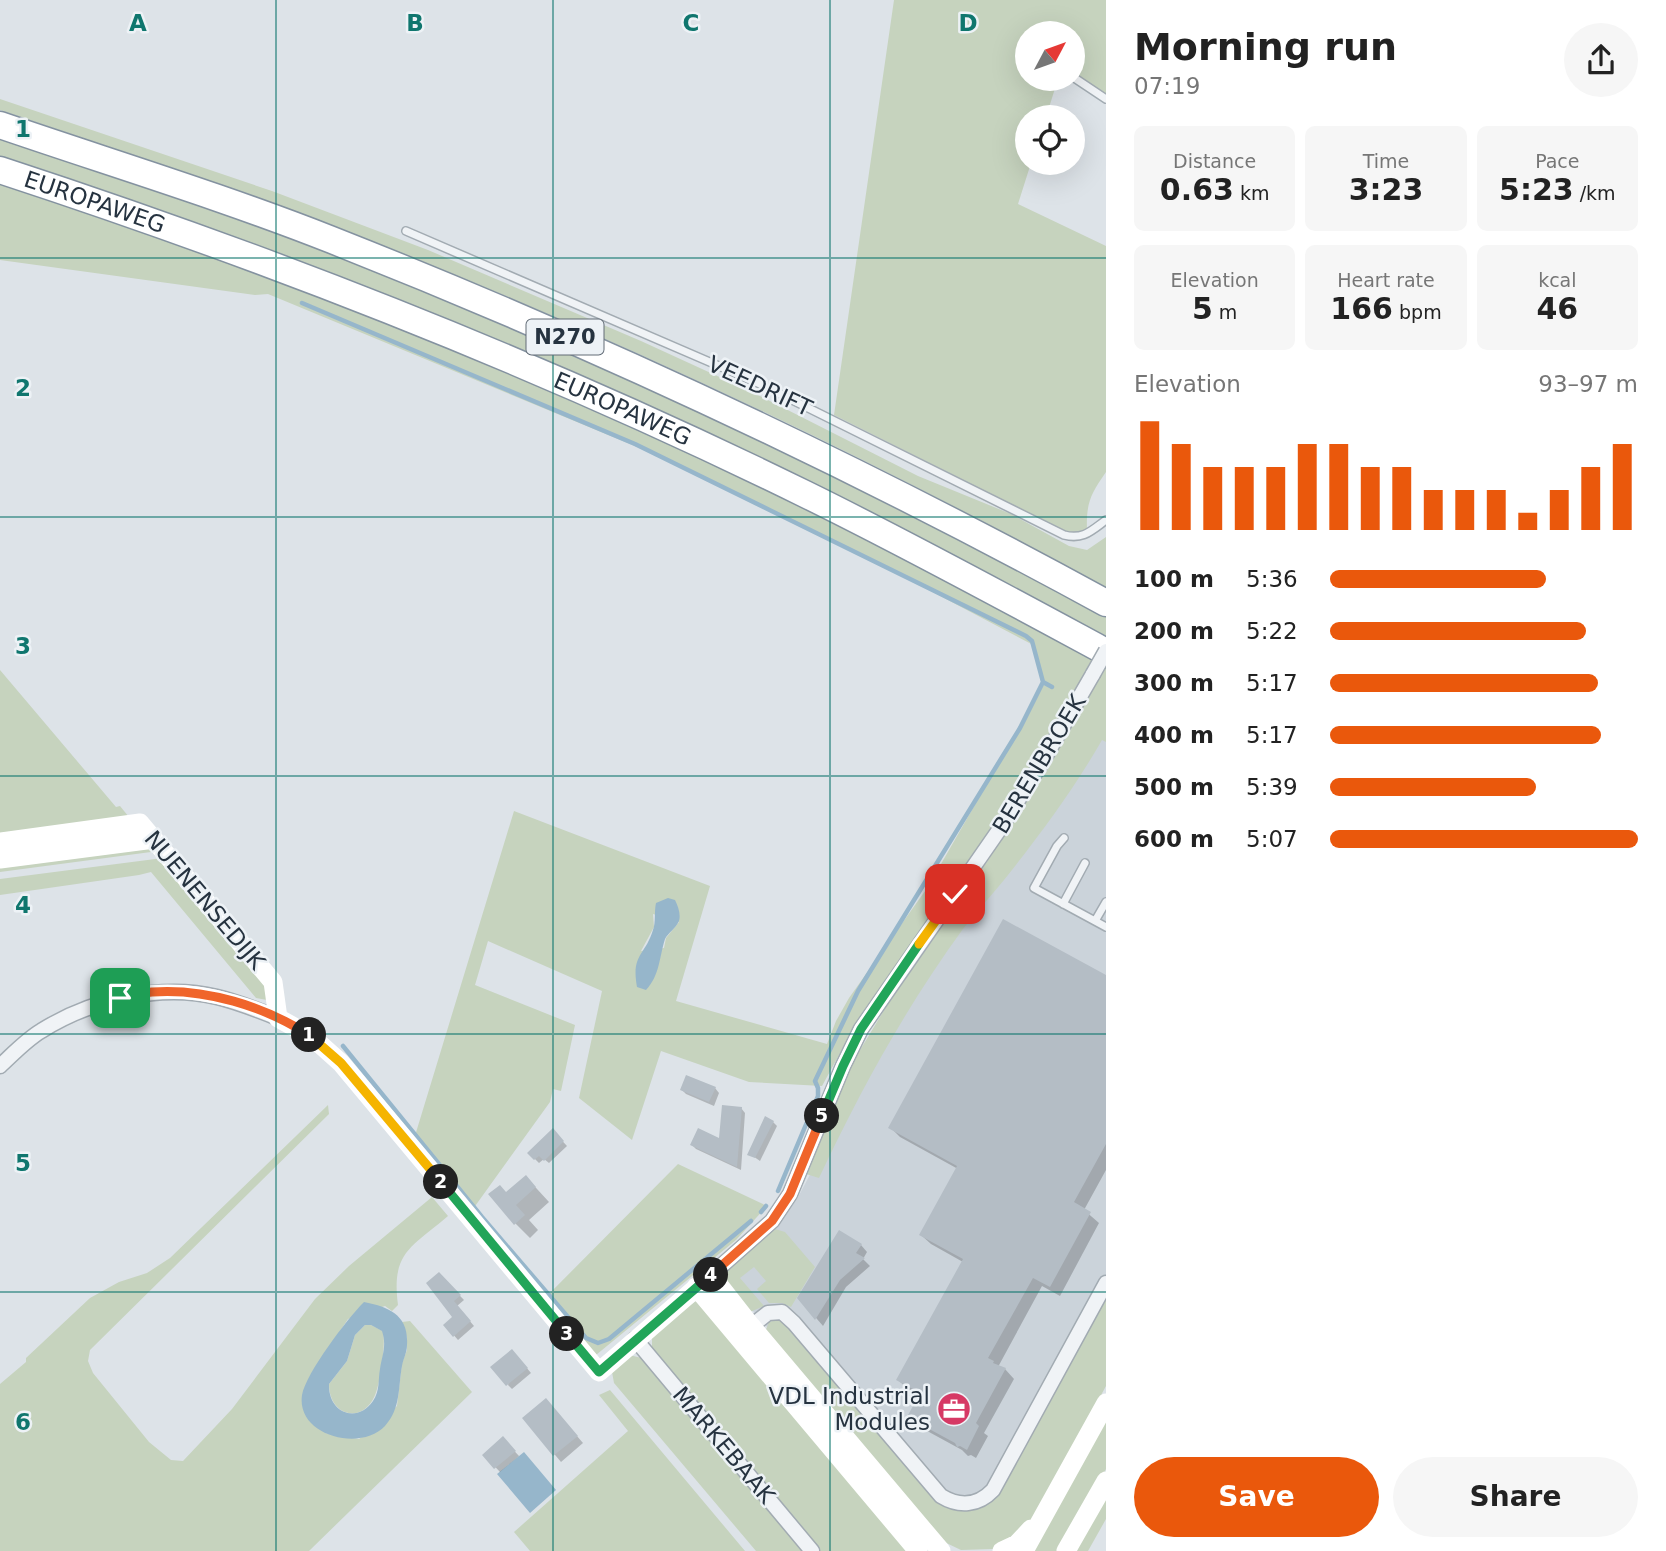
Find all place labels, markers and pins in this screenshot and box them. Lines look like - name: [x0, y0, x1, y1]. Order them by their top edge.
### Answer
- pin: [925, 864, 985, 924]
- pin: [90, 968, 150, 1028]
- pin: 1: [292, 1018, 326, 1052]
- pin: 5: [804, 1098, 840, 1134]
- pin: 2: [424, 1164, 458, 1200]
- pin: 4: [694, 1258, 728, 1292]
- pin: 3: [550, 1316, 584, 1352]
- place label: VDL Industrial Modules: [769, 1383, 930, 1435]
- office icon: VDL Industrial Modules: [935, 1390, 973, 1428]

